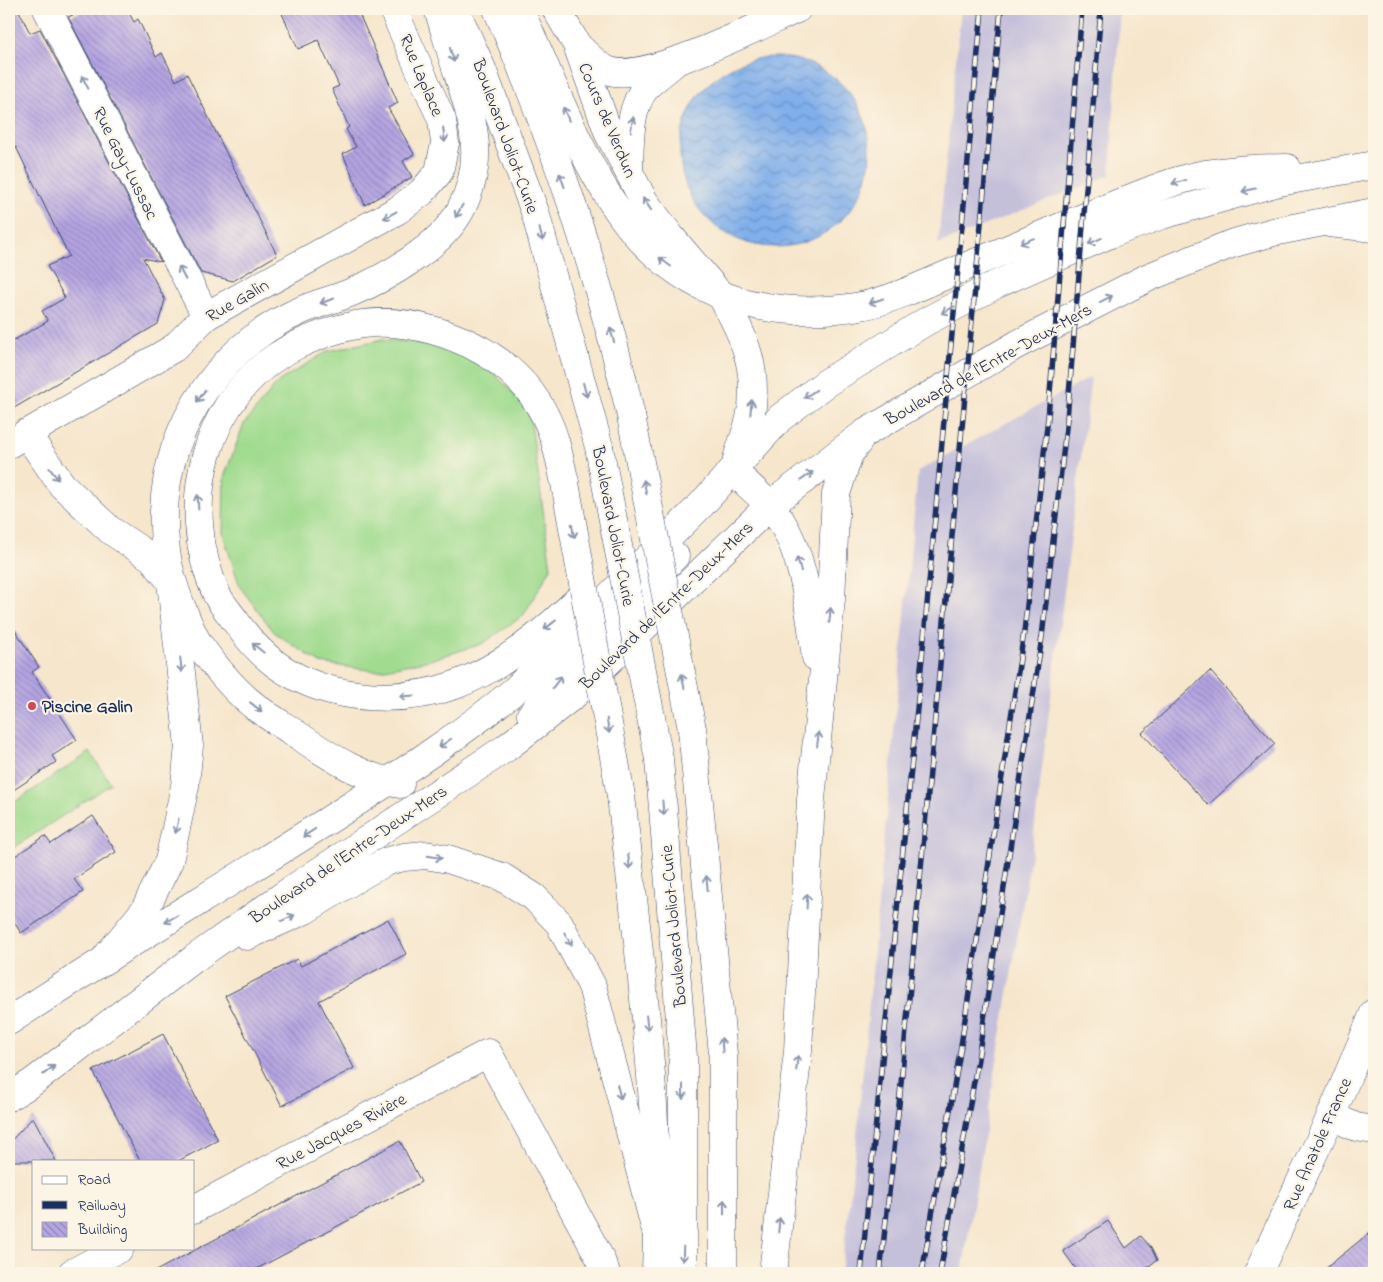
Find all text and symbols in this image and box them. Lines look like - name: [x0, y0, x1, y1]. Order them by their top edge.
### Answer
- street label: Rue Laplace: [391, 31, 450, 122]
- one-way arrow: [448, 47, 458, 63]
- street label: Boulevard Joliot-Curie: [464, 55, 544, 218]
- street label: Cours de Verdun: [570, 59, 642, 182]
- one-way arrow: [79, 75, 89, 90]
- street label: Rue Gay-Lussac: [85, 103, 164, 225]
- one-way arrow: [561, 107, 571, 122]
- one-way arrow: [628, 116, 638, 132]
- one-way arrow: [439, 126, 449, 142]
- one-way arrow: [557, 173, 566, 188]
- one-way arrow: [1171, 178, 1187, 187]
- one-way arrow: [1242, 186, 1258, 195]
- one-way arrow: [642, 198, 652, 212]
- one-way arrow: [454, 204, 464, 219]
- one-way arrow: [383, 210, 398, 220]
- one-way arrow: [537, 226, 546, 242]
- one-way arrow: [1088, 236, 1103, 246]
- one-way arrow: [1020, 238, 1035, 247]
- one-way arrow: [659, 257, 672, 268]
- one-way arrow: [177, 266, 187, 281]
- street label: Rue Galin: [202, 273, 274, 330]
- one-way arrow: [1098, 294, 1113, 303]
- one-way arrow: [320, 297, 336, 306]
- one-way arrow: [869, 297, 885, 306]
- street label: Boulevard de l'Entre-Deux-Mers: [880, 298, 1097, 434]
- one-way arrow: [941, 306, 956, 315]
- one-way arrow: [607, 327, 617, 343]
- one-way arrow: [580, 382, 590, 398]
- one-way arrow: [196, 389, 206, 403]
- one-way arrow: [803, 390, 817, 400]
- one-way arrow: [746, 400, 756, 416]
- street label: Boulevard Joliot-Curie: [584, 443, 640, 610]
- one-way arrow: [48, 467, 59, 480]
- one-way arrow: [800, 470, 813, 481]
- one-way arrow: [640, 479, 650, 495]
- one-way arrow: [193, 494, 203, 510]
- street label: Boulevard de l'Entre-Deux-Mers: [574, 516, 760, 698]
- one-way arrow: [569, 523, 579, 539]
- one-way arrow: [794, 557, 804, 573]
- one-way arrow: [825, 607, 835, 623]
- one-way arrow: [544, 619, 557, 630]
- one-way arrow: [251, 642, 264, 653]
- one-way arrow: [176, 657, 186, 673]
- one-way arrow: [677, 673, 687, 689]
- one-way arrow: [551, 676, 562, 689]
- one-way arrow: [400, 691, 416, 701]
- place label: Piscine Galin: [42, 695, 133, 721]
- marker: Piscine Galin: [26, 700, 38, 712]
- one-way arrow: [250, 701, 263, 712]
- one-way arrow: [604, 717, 614, 733]
- one-way arrow: [813, 732, 823, 748]
- one-way arrow: [438, 738, 452, 748]
- street label: Boulevard de l'Entre-Deux-Mers: [244, 780, 453, 932]
- one-way arrow: [658, 799, 668, 815]
- one-way arrow: [171, 818, 181, 834]
- one-way arrow: [302, 827, 316, 838]
- street label: Boulevard Joliot-Curie: [655, 843, 695, 1009]
- one-way arrow: [426, 852, 442, 862]
- one-way arrow: [624, 854, 634, 870]
- one-way arrow: [702, 875, 712, 891]
- one-way arrow: [802, 893, 811, 909]
- one-way arrow: [280, 912, 295, 922]
- one-way arrow: [165, 914, 179, 924]
- one-way arrow: [563, 931, 573, 946]
- one-way arrow: [642, 1015, 652, 1031]
- one-way arrow: [717, 1037, 727, 1053]
- one-way arrow: [792, 1056, 802, 1072]
- one-way arrow: [42, 1064, 55, 1075]
- street label: Rue Anatole France: [1278, 1073, 1360, 1216]
- one-way arrow: [678, 1083, 688, 1099]
- one-way arrow: [615, 1084, 624, 1100]
- street label: Rue Jacques Rivière: [272, 1087, 412, 1178]
- legend: [32, 1160, 195, 1250]
- text: Road: [78, 1169, 111, 1191]
- text: Railway: [78, 1195, 126, 1218]
- one-way arrow: [719, 1199, 729, 1216]
- one-way arrow: [775, 1217, 784, 1233]
- text: Building: [77, 1219, 127, 1242]
- one-way arrow: [678, 1246, 688, 1262]

